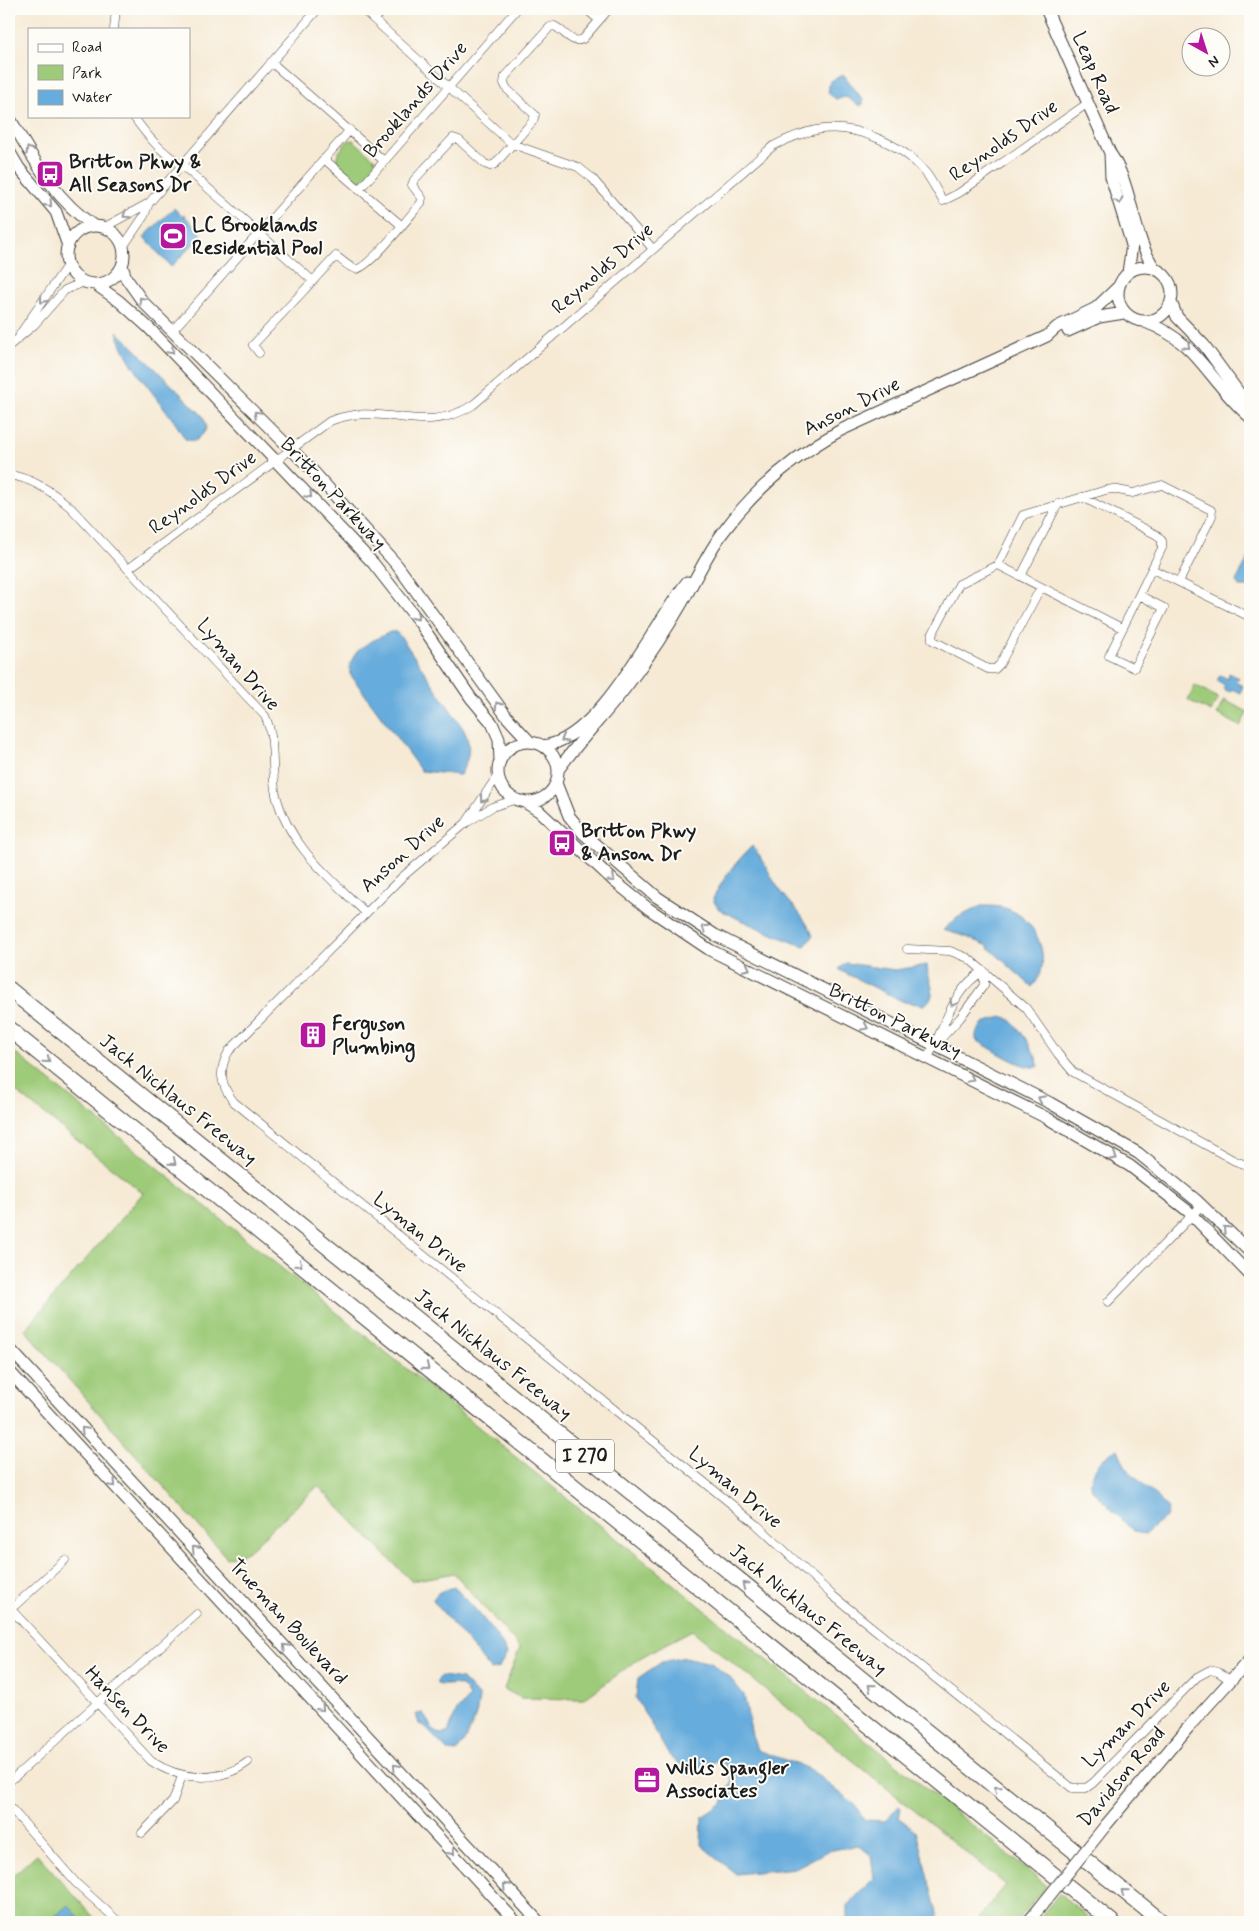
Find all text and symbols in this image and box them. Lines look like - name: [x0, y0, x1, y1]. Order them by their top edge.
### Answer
- legend: [28, 28, 190, 118]
- street label: Leap Road: [1065, 28, 1125, 118]
- north arrow: [1182, 28, 1232, 78]
- street label: Brooklands Drive: [358, 36, 474, 164]
- text: Road: [72, 38, 102, 58]
- text: N: [1204, 51, 1223, 71]
- text: Park: [72, 64, 102, 84]
- text: Water: [72, 88, 112, 108]
- street label: Reynolds Drive: [944, 93, 1064, 189]
- one-way arrow: [26, 147, 36, 156]
- place label: Britton Pkwy & All Seasons Dr: [69, 149, 202, 199]
- bus stop icon: Britton Pkwy & All Seasons Dr: [35, 159, 65, 189]
- one-way arrow: [1113, 196, 1123, 205]
- one-way arrow: [43, 198, 52, 207]
- one-way arrow: [123, 209, 132, 219]
- place label: LC Brooklands Residential Pool: [192, 212, 322, 262]
- street label: Reynolds Drive: [546, 217, 660, 321]
- sports icon: LC Brooklands Residential Pool: [158, 221, 188, 251]
- one-way arrow: [40, 294, 48, 303]
- one-way arrow: [139, 296, 148, 305]
- one-way arrow: [1181, 340, 1190, 349]
- one-way arrow: [165, 345, 174, 354]
- street label: Anson Drive: [799, 371, 905, 443]
- one-way arrow: [254, 411, 263, 420]
- street label: Britton Parkway: [274, 432, 392, 556]
- street label: Reynolds Drive: [144, 445, 262, 541]
- one-way arrow: [303, 489, 312, 498]
- one-way arrow: [410, 611, 419, 621]
- street label: Lyman Drive: [190, 613, 286, 717]
- one-way arrow: [495, 701, 504, 711]
- one-way arrow: [560, 733, 569, 743]
- one-way arrow: [480, 793, 488, 802]
- street label: Anson Drive: [355, 809, 451, 899]
- place label: Britton Pkwy & Anson Dr: [581, 818, 696, 868]
- bus stop icon: Britton Pkwy & Anson Dr: [547, 828, 577, 858]
- one-way arrow: [606, 874, 615, 883]
- one-way arrow: [702, 925, 711, 934]
- one-way arrow: [742, 962, 751, 973]
- street label: Britton Parkway: [824, 977, 966, 1065]
- one-way arrow: [949, 998, 959, 1007]
- place label: Ferguson Plumbing: [332, 1011, 415, 1063]
- building icon: Ferguson Plumbing: [298, 1020, 328, 1050]
- one-way arrow: [860, 1021, 869, 1031]
- street label: Jack Nicklaus Freeway: [94, 1028, 262, 1172]
- one-way arrow: [41, 1054, 50, 1063]
- one-way arrow: [966, 1073, 975, 1084]
- one-way arrow: [1037, 1095, 1046, 1105]
- one-way arrow: [1109, 1150, 1118, 1160]
- one-way arrow: [167, 1157, 176, 1165]
- street label: Lyman Drive: [367, 1186, 473, 1280]
- one-way arrow: [1223, 1226, 1232, 1235]
- one-way arrow: [293, 1259, 302, 1267]
- street label: Jack Nicklaus Freeway: [409, 1283, 577, 1427]
- one-way arrow: [420, 1361, 429, 1370]
- one-way arrow: [81, 1426, 90, 1435]
- road number: I 270: [556, 1440, 614, 1472]
- street label: Lyman Drive: [682, 1441, 788, 1535]
- one-way arrow: [107, 1478, 116, 1487]
- street label: Jack Nicklaus Freeway: [724, 1538, 892, 1682]
- one-way arrow: [192, 1545, 201, 1554]
- street label: Trueman Boulevard: [222, 1553, 354, 1691]
- one-way arrow: [742, 1582, 751, 1590]
- one-way arrow: [283, 1644, 292, 1653]
- street label: Hansen Drive: [78, 1660, 176, 1760]
- street label: Lyman Drive: [1077, 1674, 1177, 1774]
- one-way arrow: [868, 1685, 877, 1693]
- one-way arrow: [315, 1703, 324, 1712]
- street label: Davidson Road: [1072, 1721, 1172, 1833]
- place label: Willis Spangler Associates: [665, 1755, 790, 1805]
- one-way arrow: [393, 1763, 402, 1772]
- office icon: Willis Spangler Associates: [632, 1765, 662, 1795]
- one-way arrow: [994, 1786, 1003, 1795]
- one-way arrow: [446, 1846, 455, 1855]
- one-way arrow: [503, 1883, 512, 1892]
- one-way arrow: [1121, 1889, 1130, 1897]

